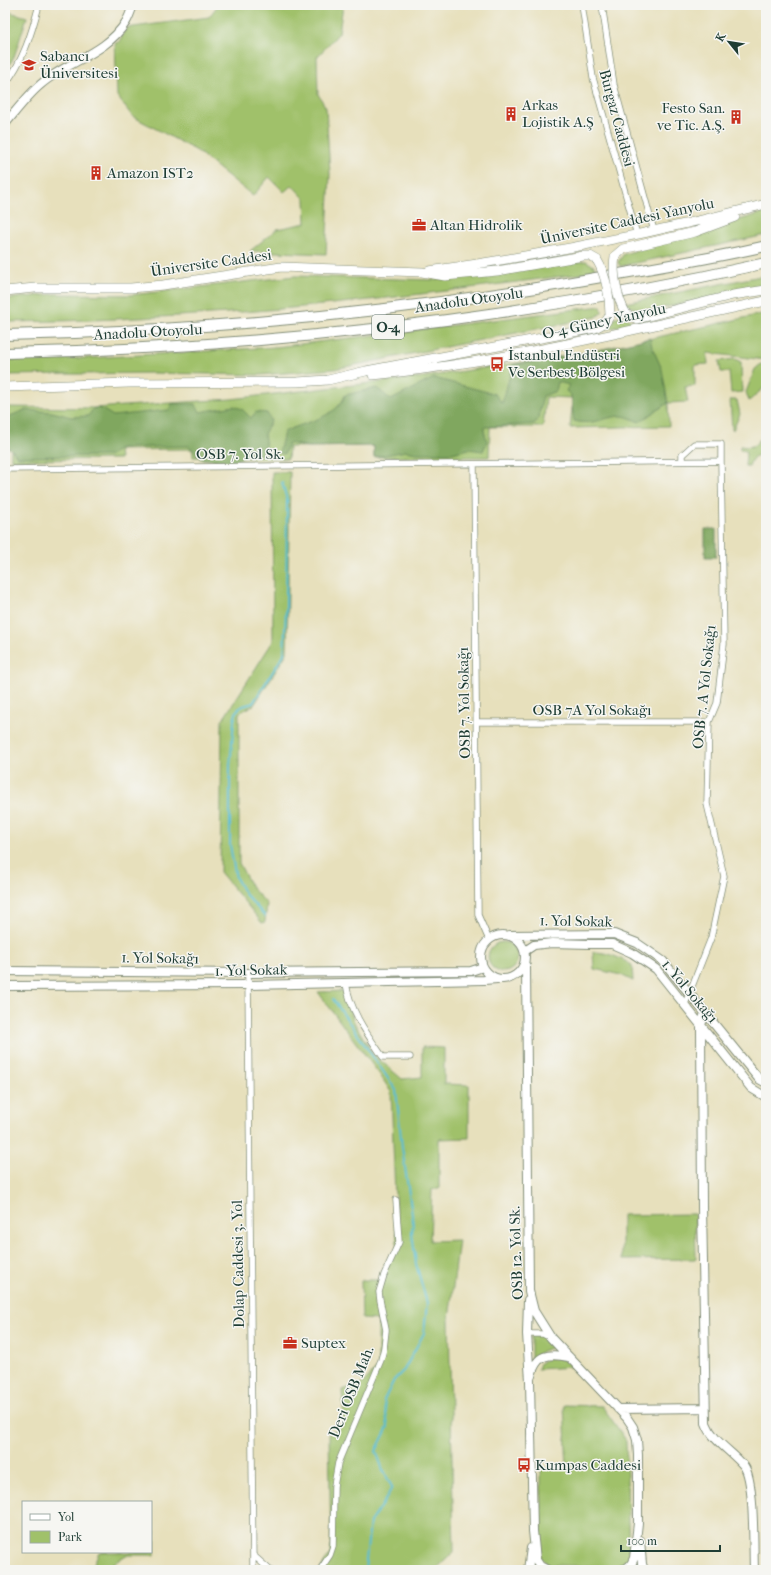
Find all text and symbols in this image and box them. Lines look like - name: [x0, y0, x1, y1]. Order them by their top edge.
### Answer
- north arrow: [709, 22, 749, 62]
- text: K: [713, 30, 729, 44]
- place label: Sabancı Üniversitesi: [40, 47, 119, 82]
- school or university icon: Sabancı Üniversitesi: [21, 57, 37, 73]
- street label: Burgaz Caddesi: [595, 67, 639, 169]
- place label: Arkas Lojistik A.Ş: [521, 96, 594, 131]
- place label: Festo San. ve Tic. A.Ş.: [657, 99, 725, 134]
- building icon: Arkas Lojistik A.Ş: [503, 106, 519, 122]
- building icon: Festo San. ve Tic. A.Ş.: [728, 109, 744, 125]
- place label: Amazon IST2: [106, 164, 194, 182]
- building icon: Amazon IST2: [88, 165, 104, 181]
- street label: Üniversite Caddesi Yanyolu: [538, 194, 716, 248]
- place label: Altan Hidrolik: [429, 216, 523, 234]
- office icon: Altan Hidrolik: [411, 217, 427, 233]
- street label: Üniversite Caddesi: [149, 246, 273, 280]
- street label: Anadolu Otoyolu: [413, 283, 525, 317]
- street label: O-4 Güney Yanyolu: [541, 299, 668, 343]
- road number: O-4: [372, 315, 404, 339]
- street label: Anadolu Otoyolu: [92, 320, 203, 344]
- place label: İstanbul Endüstri Ve Serbest Bölgesi: [507, 346, 626, 381]
- bus stop icon: İstanbul Endüstri Ve Serbest Bölgesi: [489, 356, 505, 372]
- street label: OSB 7. Yol Sk.: [196, 445, 284, 463]
- street label: OSB 7. A Yol Sokağı: [689, 624, 720, 750]
- street label: OSB 7. Yol Sokağı: [454, 646, 474, 759]
- street label: OSB 7A Yol Sokağı: [533, 701, 652, 719]
- street label: 1. Yol Sokak: [539, 911, 613, 931]
- street label: 1. Yol Sokağı: [121, 948, 199, 968]
- street label: 1. Yol Sokağı: [658, 956, 722, 1027]
- street label: 1. Yol Sokak: [214, 960, 288, 980]
- street label: Dolap Caddesi 3. Yol: [228, 1200, 248, 1328]
- street label: OSB 12. Yol Sk.: [505, 1206, 527, 1300]
- place label: Suptex: [301, 1334, 346, 1352]
- office icon: Suptex: [282, 1335, 298, 1351]
- street label: Deri OSB Mah.: [324, 1343, 378, 1441]
- place label: Kumpas Caddesi: [535, 1456, 642, 1474]
- bus stop icon: Kumpas Caddesi: [516, 1457, 532, 1473]
- legend: [22, 1501, 152, 1553]
- text: Yol: [57, 1510, 75, 1524]
- scale bar: [621, 1527, 720, 1553]
- text: Park: [58, 1530, 83, 1544]
- text: 100 m: [627, 1534, 657, 1548]

